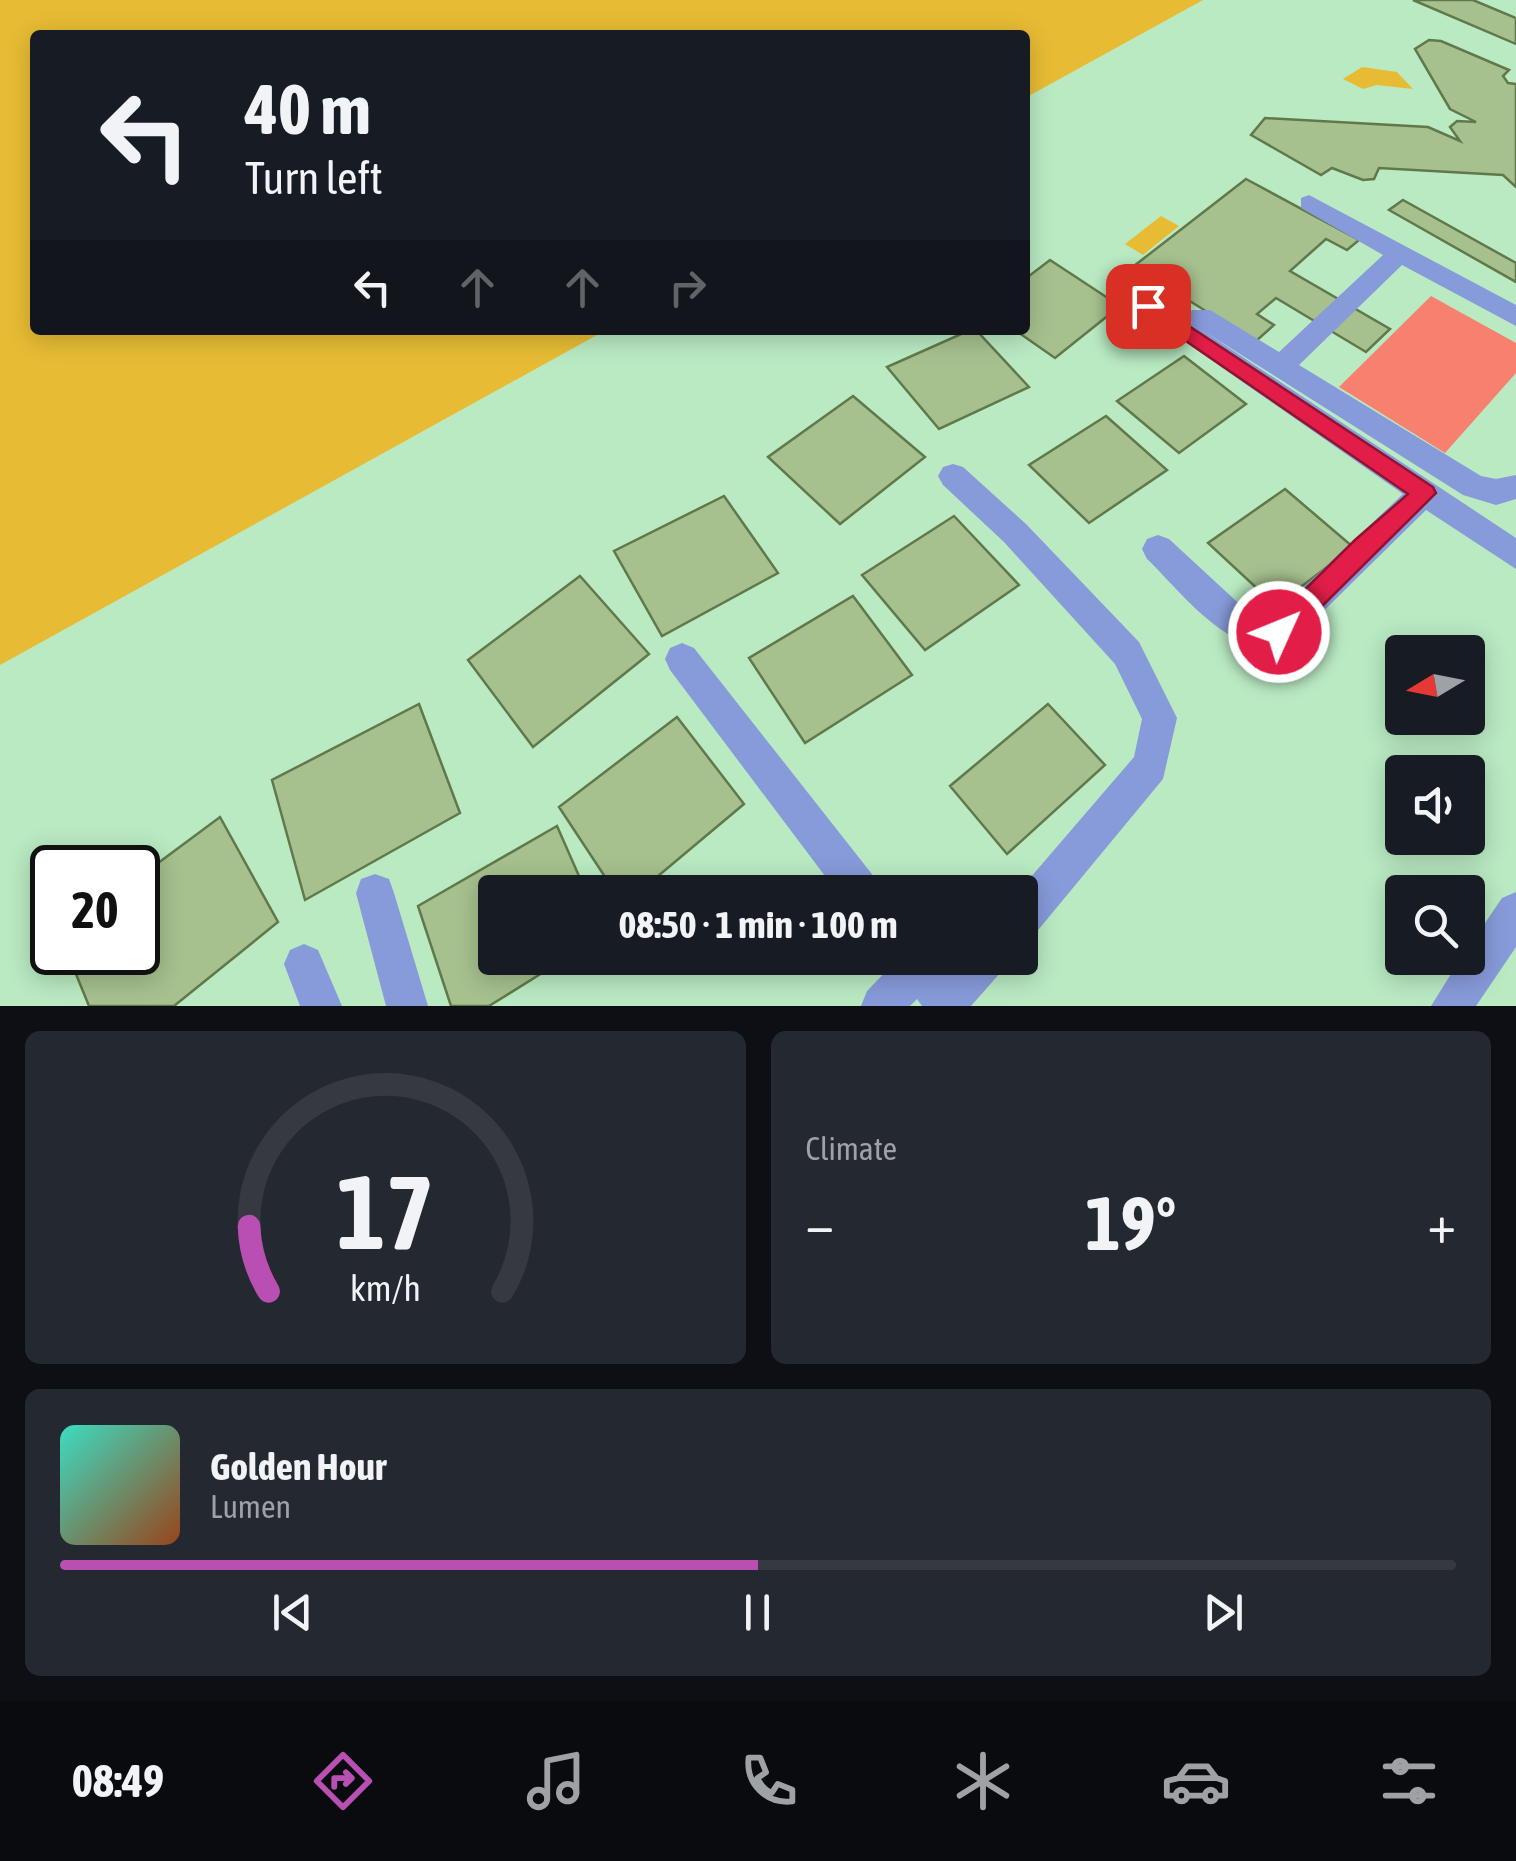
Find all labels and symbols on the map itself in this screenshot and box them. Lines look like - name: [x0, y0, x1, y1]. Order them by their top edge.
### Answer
- pin: [1106, 264, 1191, 349]
- position arrow: [1227, 580, 1331, 684]
- north arrow: [1385, 635, 1485, 735]
- speed limit sign: 20: [30, 845, 160, 975]

